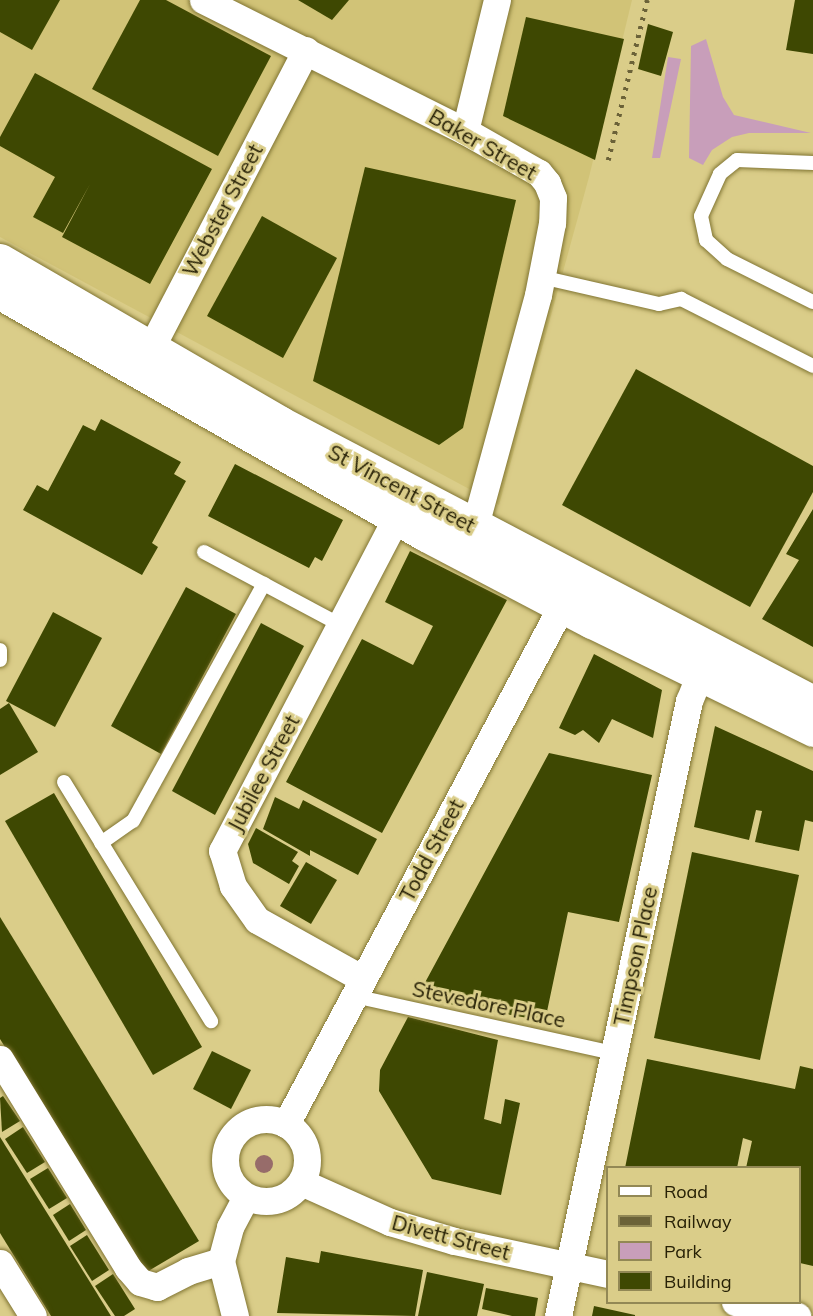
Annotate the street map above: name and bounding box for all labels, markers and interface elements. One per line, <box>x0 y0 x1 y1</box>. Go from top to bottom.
street label: Baker Street <box>425 103 541 185</box>
street label: Webster Street <box>177 139 267 281</box>
street label: St Vincent Street <box>324 439 480 537</box>
street label: Jubilee Street <box>222 711 304 835</box>
street label: Todd Street <box>394 795 468 905</box>
street label: Timpson Place <box>608 884 662 1028</box>
street label: Stevedore Place <box>410 975 568 1033</box>
legend <box>606 1166 801 1304</box>
text: Road <box>664 1180 708 1203</box>
street label: Divett Street <box>389 1209 513 1265</box>
text: Railway <box>664 1210 732 1233</box>
text: Park <box>664 1240 702 1263</box>
text: Building <box>664 1270 732 1293</box>

